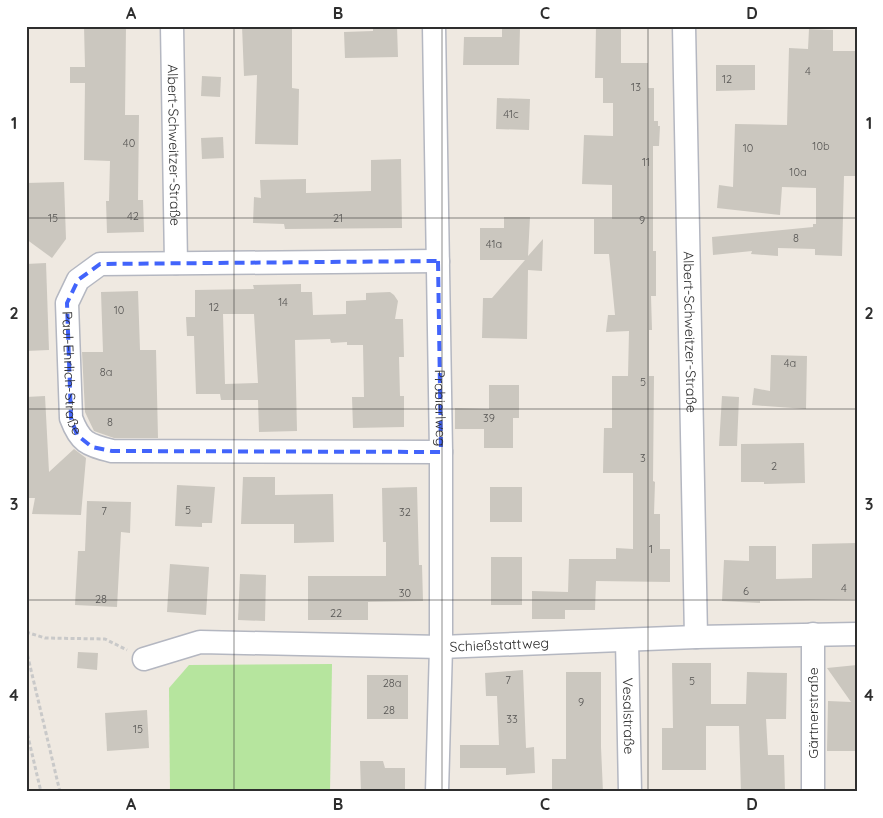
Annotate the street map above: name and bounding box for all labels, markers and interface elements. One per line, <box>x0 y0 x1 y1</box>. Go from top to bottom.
text: A <box>126 3 137 23</box>
text: B <box>333 3 343 23</box>
text: C <box>540 3 550 23</box>
text: D <box>746 3 758 23</box>
street label: Albert-Schweitzer-Straße <box>164 64 184 226</box>
house number: 4 <box>805 64 811 78</box>
house number: 12 <box>722 72 732 86</box>
house number: 13 <box>631 80 641 94</box>
house number: 41c <box>503 107 519 121</box>
text: 1 <box>11 113 17 133</box>
text: 1 <box>866 113 872 133</box>
house number: 40 <box>123 136 135 150</box>
house number: 10b <box>812 139 830 153</box>
house number: 10 <box>743 141 753 155</box>
house number: 11 <box>642 155 650 169</box>
house number: 10a <box>789 165 807 179</box>
house number: 42 <box>127 209 139 223</box>
house number: 15 <box>48 211 58 225</box>
house number: 21 <box>333 211 343 225</box>
house number: 9 <box>639 213 645 227</box>
house number: 8 <box>793 231 799 245</box>
house number: 41a <box>486 237 502 251</box>
street label: Albert-Schweitzer-Straße <box>679 251 701 413</box>
house number: 14 <box>278 295 288 309</box>
house number: 12 <box>209 300 219 314</box>
text: 2 <box>9 303 19 323</box>
house number: 10 <box>114 303 124 317</box>
text: 2 <box>864 303 874 323</box>
street label: Paul-Ehrlich-Straße <box>58 311 86 438</box>
house number: 4a <box>784 356 796 370</box>
house number: 8a <box>100 365 112 379</box>
street label: Probierlweg <box>431 369 450 447</box>
house number: 5 <box>640 375 646 389</box>
house number: 39 <box>483 411 495 425</box>
house number: 8 <box>107 415 113 429</box>
house number: 3 <box>640 451 646 465</box>
house number: 2 <box>771 459 777 473</box>
text: 3 <box>10 494 18 514</box>
text: 3 <box>865 494 873 514</box>
house number: 5 <box>185 503 191 517</box>
house number: 7 <box>101 504 107 518</box>
house number: 32 <box>399 505 411 519</box>
house number: 1 <box>649 542 653 556</box>
house number: 4 <box>841 581 847 595</box>
house number: 6 <box>743 584 749 598</box>
house number: 30 <box>399 586 411 600</box>
house number: 28 <box>95 592 107 606</box>
house number: 22 <box>330 606 342 620</box>
street label: Schießstattweg <box>449 634 549 656</box>
street label: Gärtnerstraße <box>804 667 822 759</box>
house number: 7 <box>505 673 511 687</box>
house number: 5 <box>689 674 695 688</box>
house number: 28a <box>383 676 401 690</box>
street label: Vesalstraße <box>619 677 638 755</box>
text: 4 <box>9 685 19 705</box>
text: 4 <box>864 685 874 705</box>
house number: 9 <box>578 695 584 709</box>
house number: 28 <box>383 703 395 717</box>
house number: 33 <box>506 712 518 726</box>
house number: 15 <box>133 722 143 736</box>
text: A <box>126 794 137 814</box>
text: B <box>333 794 343 814</box>
text: C <box>540 794 550 814</box>
text: D <box>746 794 758 814</box>

